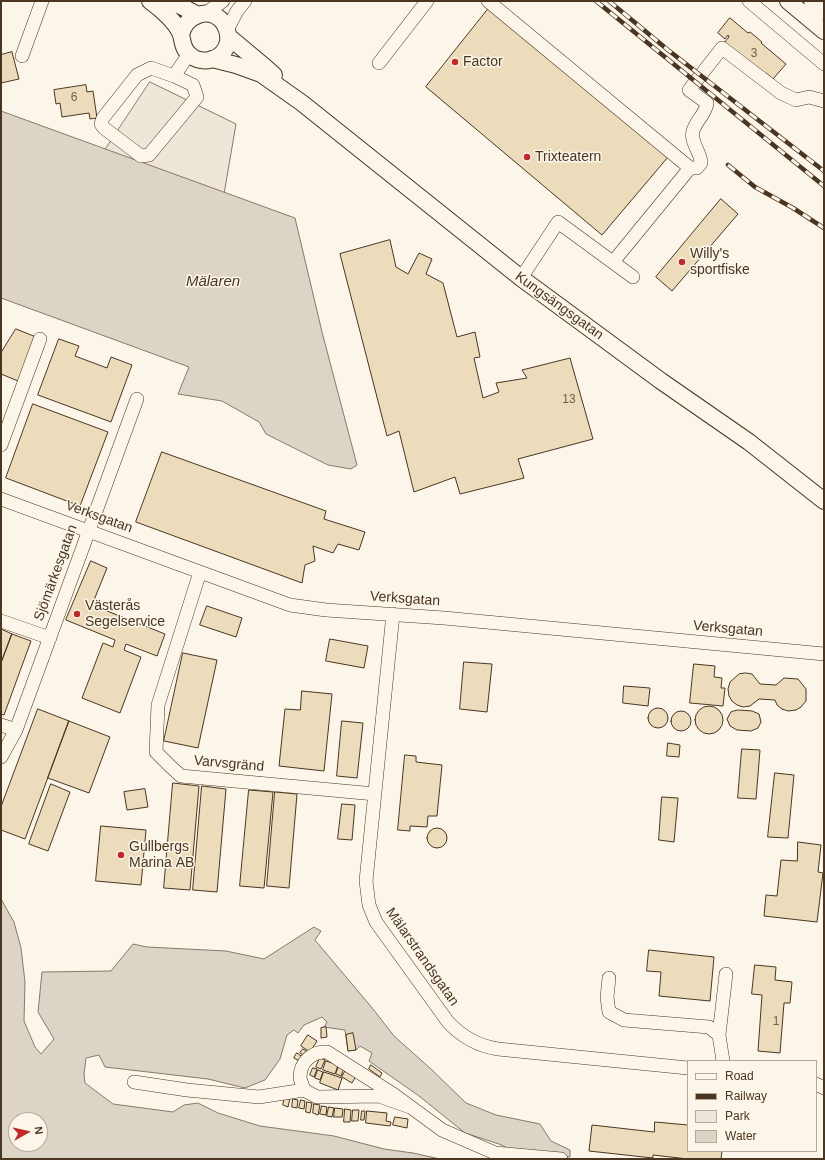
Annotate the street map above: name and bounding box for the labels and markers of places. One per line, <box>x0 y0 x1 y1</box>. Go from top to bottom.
place label: Factor <box>463 54 503 70</box>
marker: Factor <box>450 57 460 67</box>
place label: Trixteatern <box>535 149 601 165</box>
marker: Trixteatern <box>522 152 532 162</box>
place label: Willy's sportfiske <box>690 246 750 278</box>
marker: Willy's sportfiske <box>677 257 687 267</box>
place label: Västerås Segelservice <box>85 598 165 630</box>
marker: Västerås Segelservice <box>72 609 82 619</box>
place label: Gullbergs Marina AB <box>129 839 194 872</box>
marker: Gullbergs Marina AB <box>116 850 126 860</box>

